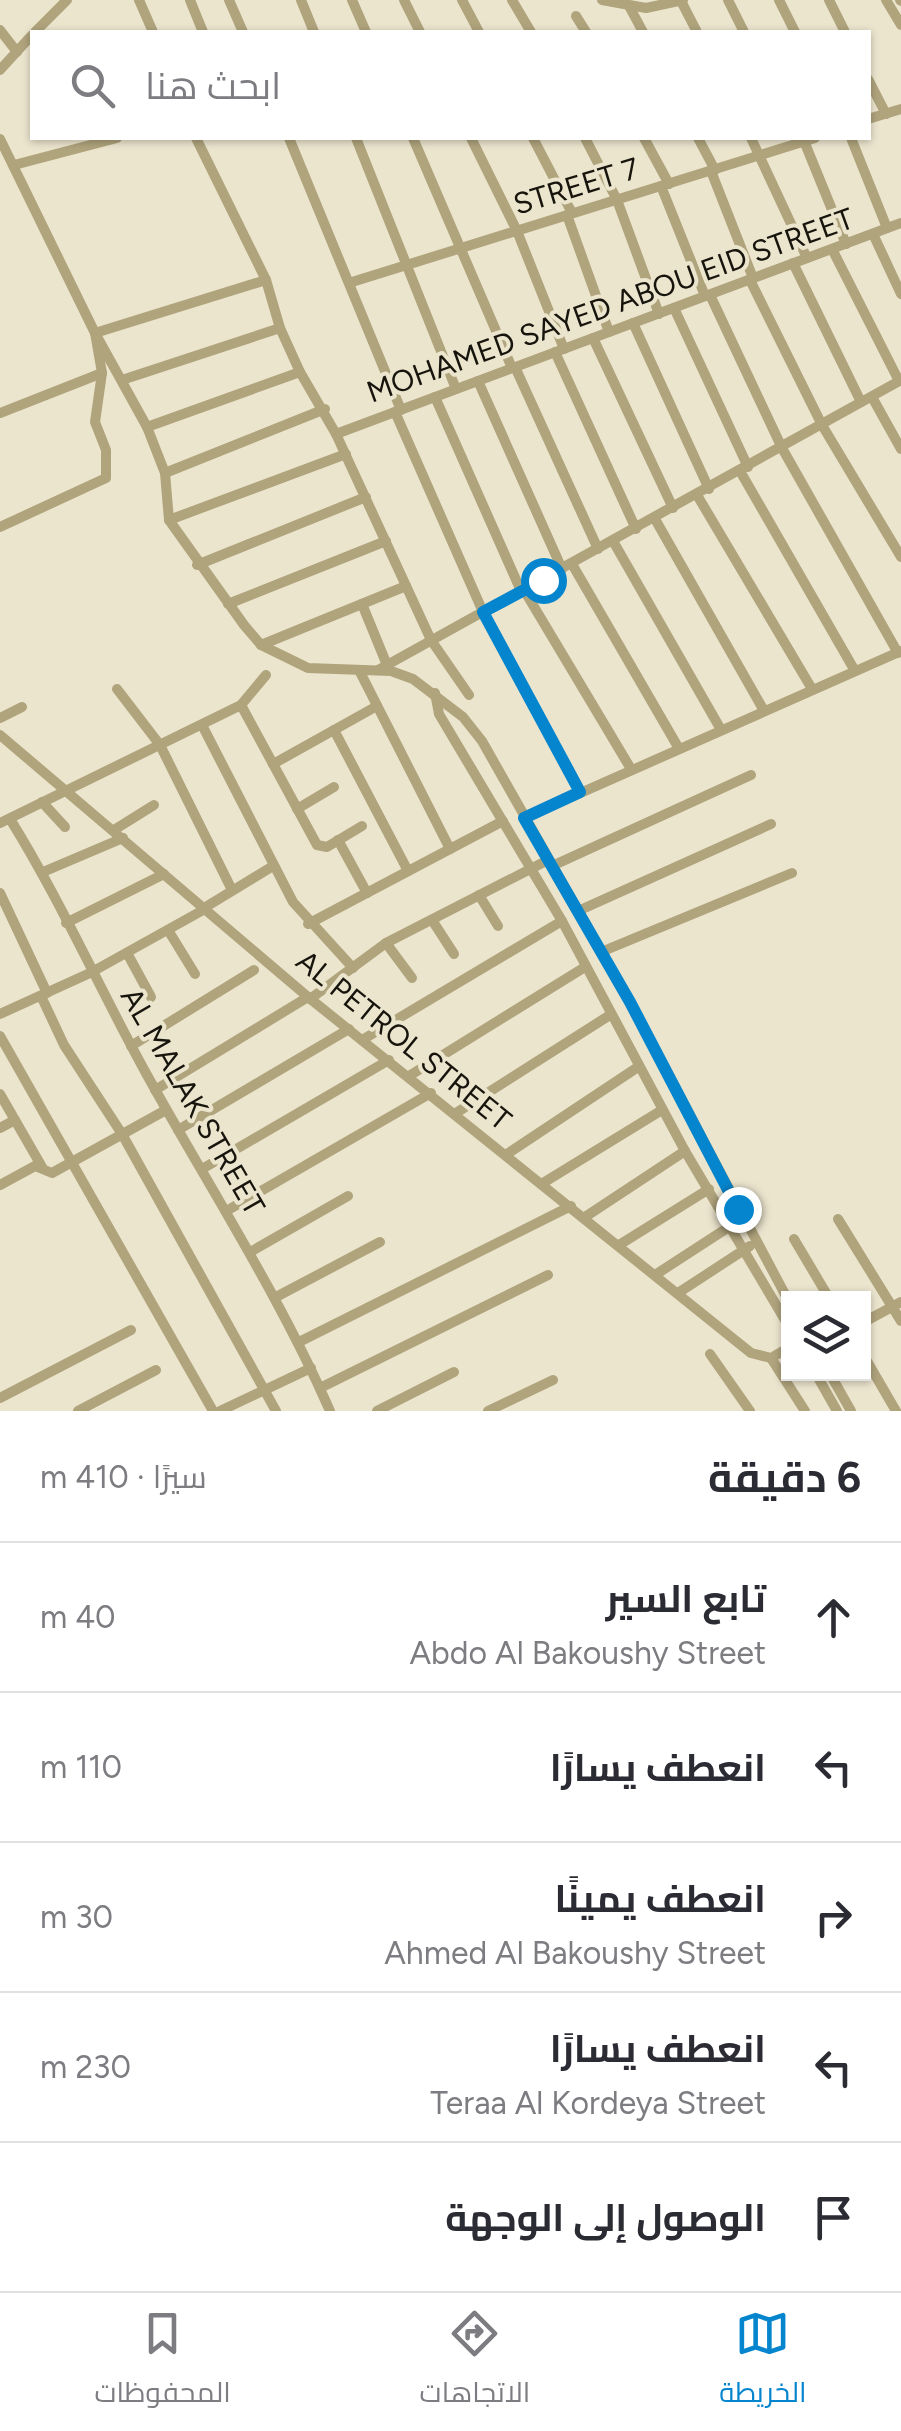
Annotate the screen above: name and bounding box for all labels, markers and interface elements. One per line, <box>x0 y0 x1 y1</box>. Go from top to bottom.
search box <box>30 30 871 140</box>
icon: search <box>65 58 120 113</box>
text: ابحث هنا <box>145 63 281 109</box>
street label: STREET 7 <box>509 149 643 223</box>
street label: MOHAMED SAYED ABOU EID STREET <box>362 199 859 411</box>
route start <box>521 558 567 604</box>
street label: AL PETROL STREET <box>289 942 519 1138</box>
street label: AL MALAK STREET <box>113 981 273 1222</box>
route end <box>716 1187 762 1233</box>
map controls <box>781 1291 871 1381</box>
button: layers <box>781 1291 871 1381</box>
text: 6 دقيقة <box>708 1452 861 1503</box>
text: سيرًا · 410 m <box>40 1458 207 1496</box>
text: تابع السير <box>606 1576 766 1622</box>
icon: ahead <box>806 1590 861 1645</box>
text: 40 m <box>40 1598 116 1636</box>
text: Abdo Al Bakoushy Street <box>409 1634 766 1672</box>
icon: left <box>806 1740 861 1795</box>
text: انعطف يسارًا <box>550 1745 766 1791</box>
text: 110 m <box>40 1748 122 1786</box>
text: انعطف يمينًا <box>554 1876 766 1922</box>
icon: right <box>806 1890 861 1945</box>
text: 30 m <box>40 1898 113 1936</box>
text: Ahmed Al Bakoushy Street <box>384 1934 766 1972</box>
text: انعطف يسارًا <box>550 2026 766 2072</box>
icon: left <box>806 2040 861 2095</box>
text: 230 m <box>40 2048 131 2086</box>
text: Teraa Al Kordeya Street <box>430 2084 766 2122</box>
icon: arrive <box>806 2190 861 2245</box>
text: الوصول إلى الوجهة <box>445 2195 766 2241</box>
tab: المحفوظات <box>94 2306 231 2418</box>
tab: الاتجاهات <box>420 2306 530 2418</box>
tab: الخريطة <box>719 2306 807 2418</box>

